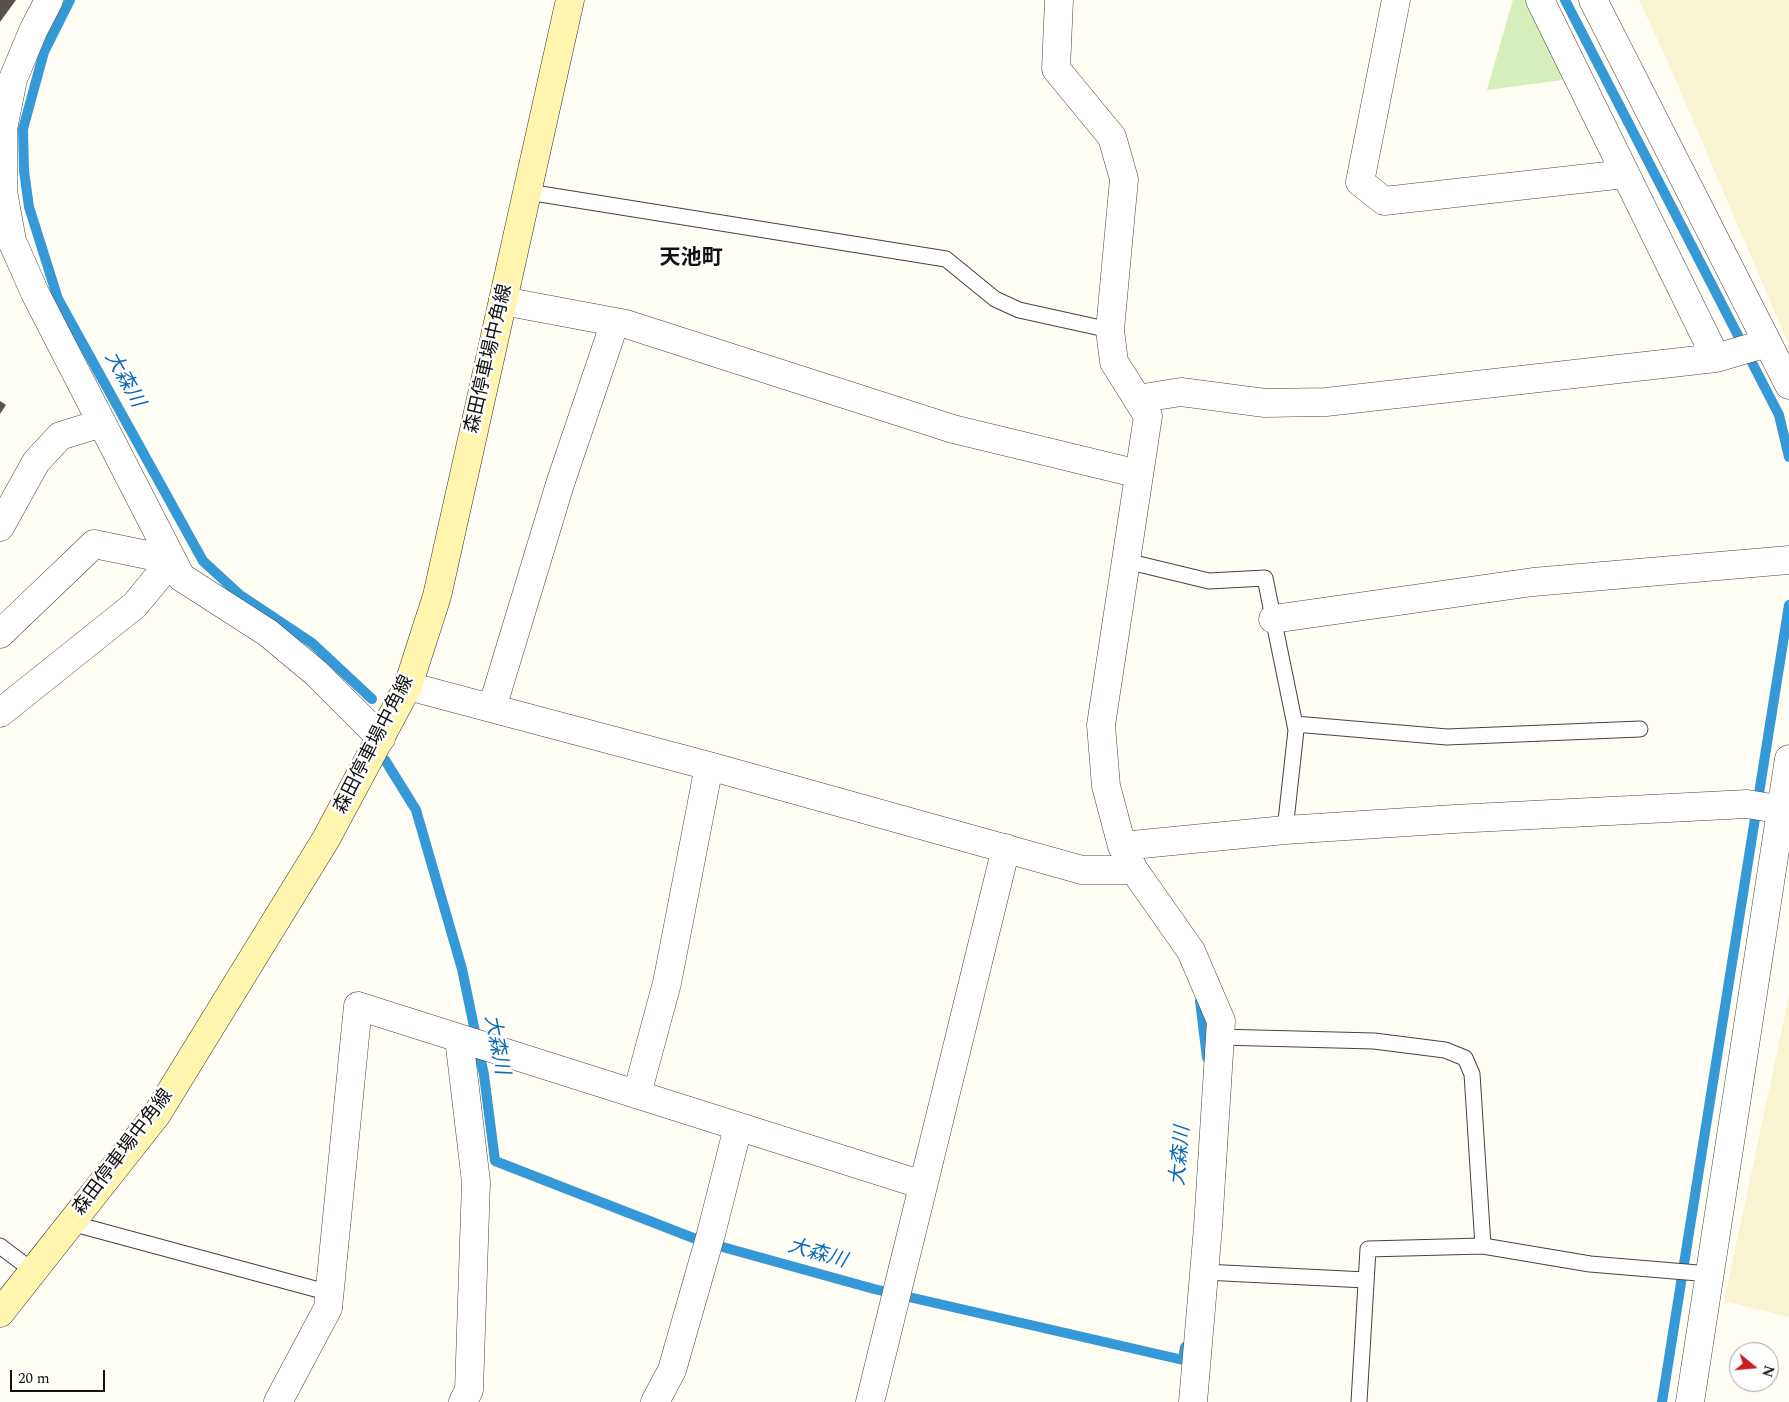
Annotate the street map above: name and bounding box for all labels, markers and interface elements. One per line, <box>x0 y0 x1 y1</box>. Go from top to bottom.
district label: 天池町 <box>660 247 722 273</box>
street label: 森田停車場中角線 <box>462 282 518 436</box>
water label: 大森川 <box>98 348 148 412</box>
street label: 森田停車場中角線 <box>330 672 420 818</box>
water label: 大森川 <box>477 1013 513 1077</box>
street label: 森田停車場中角線 <box>69 1085 179 1221</box>
water label: 大森川 <box>1167 1125 1197 1187</box>
water label: 大森川 <box>785 1235 849 1275</box>
north arrow <box>1729 1342 1779 1392</box>
scale bar <box>12 1360 108 1392</box>
text: N <box>1756 1363 1780 1380</box>
text: 20 m <box>18 1367 50 1390</box>

